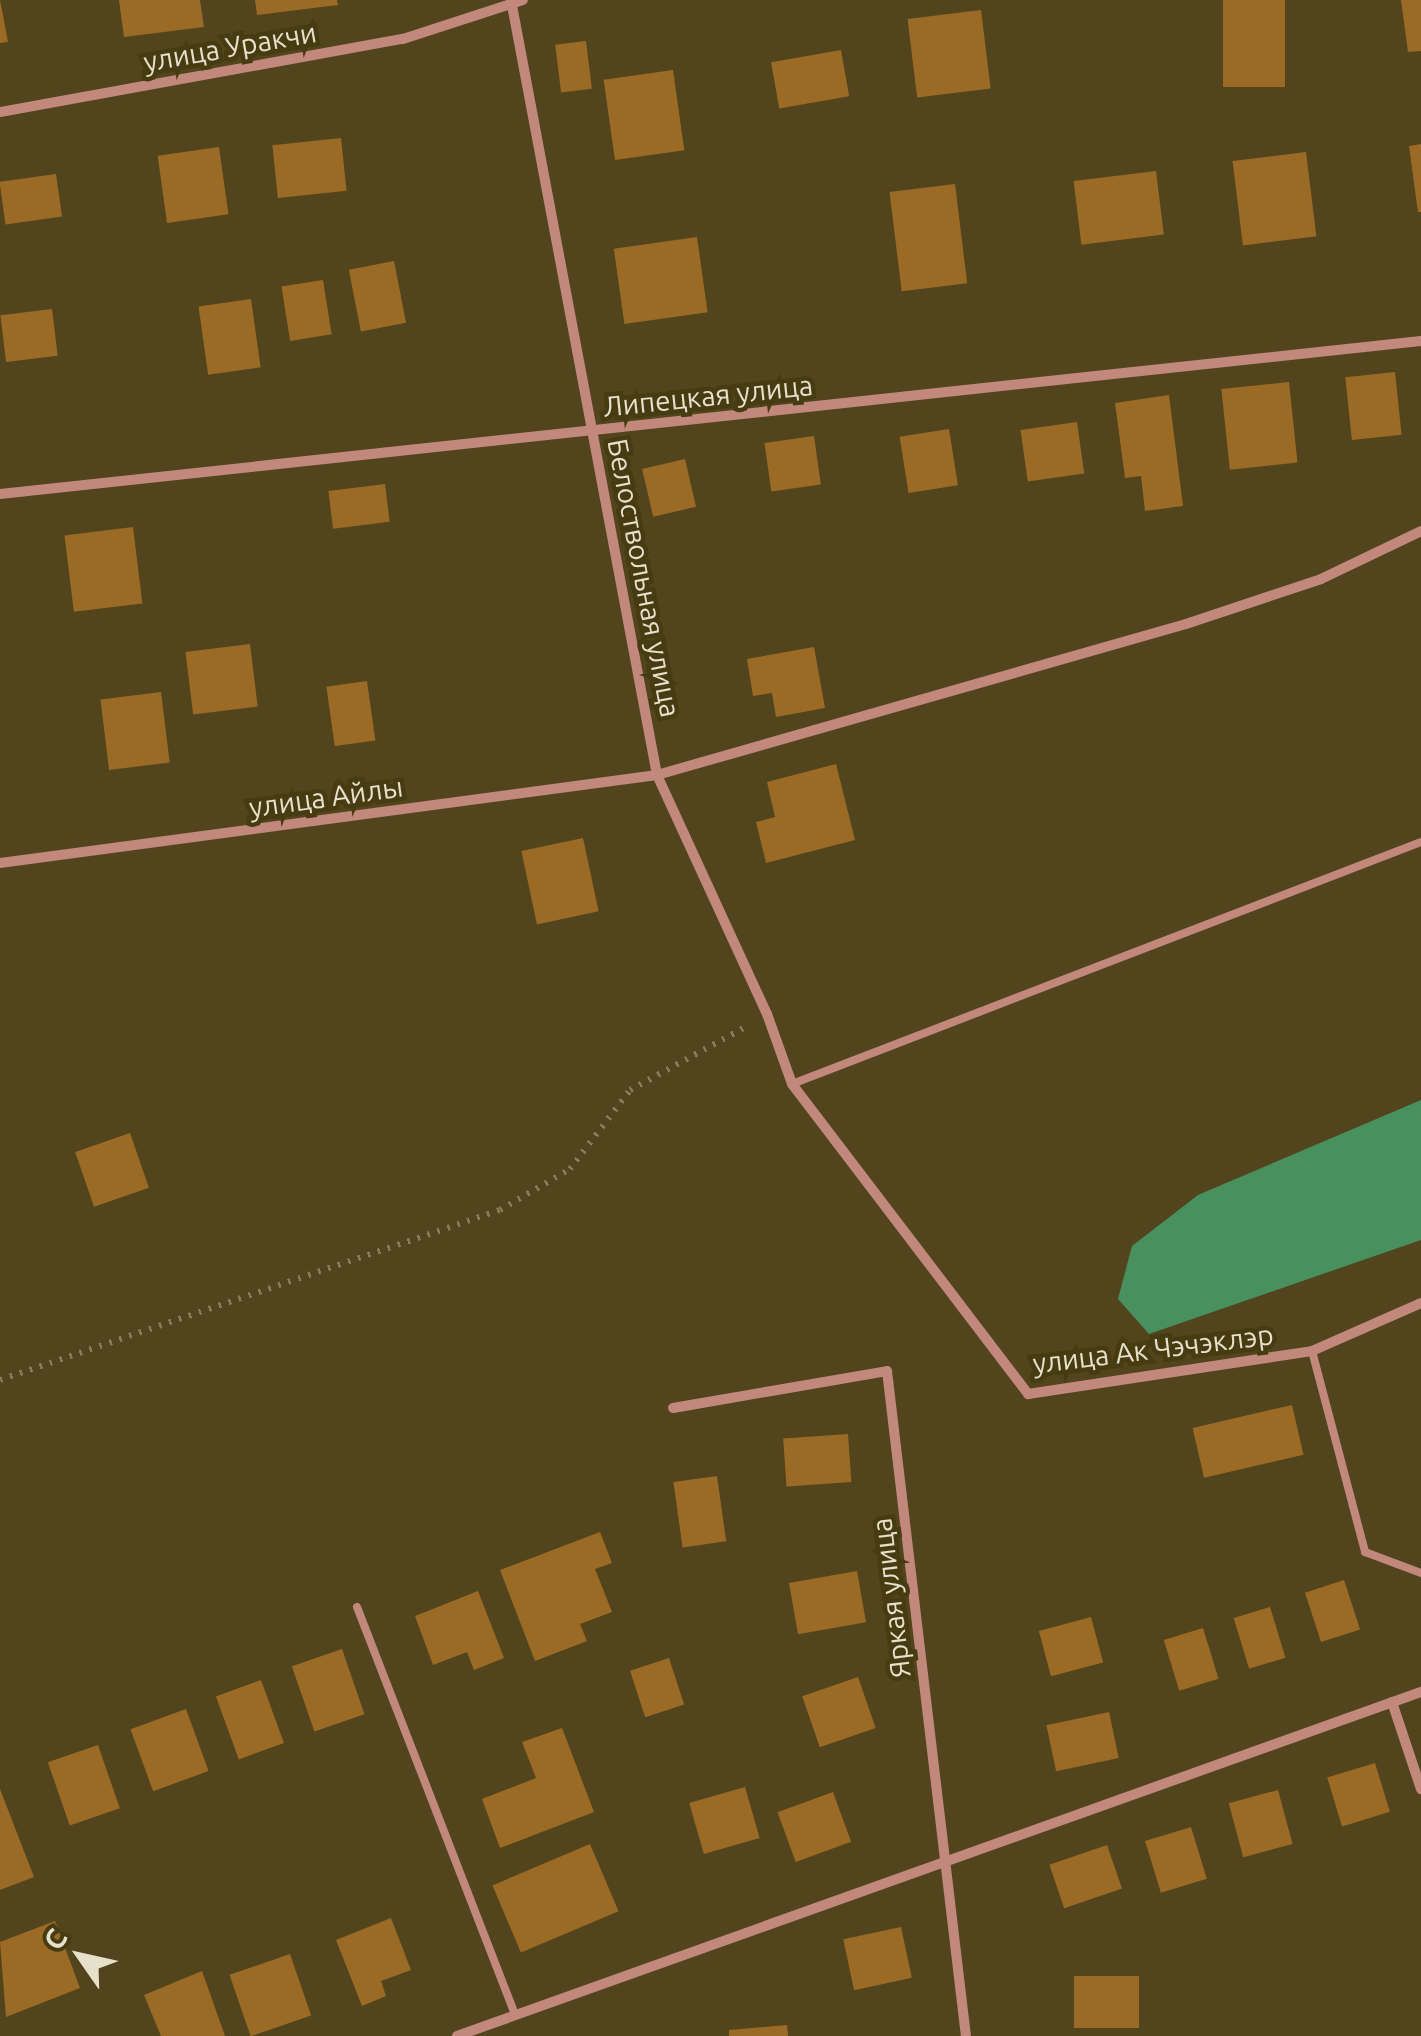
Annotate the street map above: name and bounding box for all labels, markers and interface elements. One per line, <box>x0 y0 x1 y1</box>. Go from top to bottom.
street label: улица Уракчи <box>141 15 319 79</box>
street label: Липецкая улица <box>601 368 815 424</box>
street label: Белоствольная улица <box>601 436 687 720</box>
street label: улица Айлы <box>247 770 405 824</box>
street label: улица Ак Чэчэклэр <box>1031 1318 1275 1380</box>
street label: Яркая улица <box>865 1516 917 1680</box>
north arrow <box>30 1906 130 2006</box>
text: С <box>37 1923 73 1955</box>

